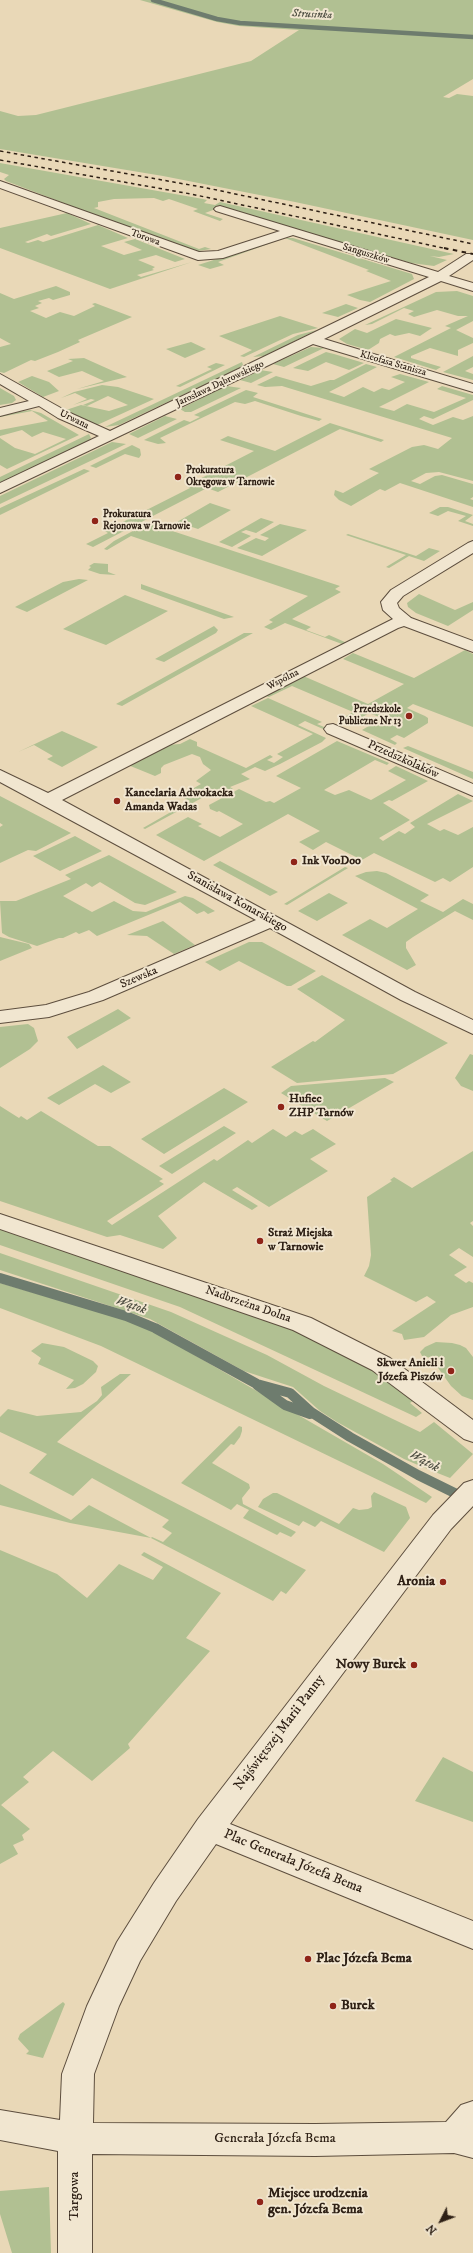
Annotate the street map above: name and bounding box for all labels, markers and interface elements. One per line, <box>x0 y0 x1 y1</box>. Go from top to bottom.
water label: Strusinka <box>292 7 332 23</box>
street label: Torowa <box>129 227 161 249</box>
street label: Sanguszków <box>341 241 391 267</box>
street label: Kleofasa Stanisza <box>358 349 428 379</box>
street label: Jarosława Dąbrowskiego <box>174 358 266 410</box>
street label: Urwana <box>57 408 91 432</box>
place label: Prokuratura Okręgowa w Tarnowie <box>186 465 275 488</box>
marker: Prokuratura Okręgowa w Tarnowie <box>173 472 183 482</box>
place label: Prokuratura Rejonowa w Tarnowie <box>103 509 190 532</box>
marker: Prokuratura Rejonowa w Tarnowie <box>90 516 100 526</box>
street label: Wspólna <box>265 667 301 693</box>
place label: Przedszkole Publiczne Nr 13 <box>339 704 401 728</box>
marker: Przedszkole Publiczne Nr 13 <box>404 711 414 721</box>
street label: Przedszkolaków <box>365 738 441 782</box>
place label: Kancelaria Adwokacka Amanda Wadas <box>125 787 233 815</box>
marker: Kancelaria Adwokacka Amanda Wadas <box>112 796 122 806</box>
place label: Ink VooDoo <box>302 855 361 869</box>
marker: Ink VooDoo <box>289 857 299 867</box>
street label: Stanisława Konarskiego <box>184 868 290 936</box>
street label: Szewska <box>118 964 160 992</box>
place label: Hufiec ZHP Tarnów <box>289 1093 354 1121</box>
marker: Hufiec ZHP Tarnów <box>276 1102 286 1112</box>
place label: Straż Miejska w Tarnowie <box>268 1227 332 1255</box>
marker: Straż Miejska w Tarnowie <box>255 1236 265 1246</box>
street label: Nadbrzeżna Dolna <box>203 1284 293 1326</box>
water label: Wątok <box>114 1294 148 1318</box>
place label: Skwer Anieli i Józefa Piszów <box>377 1357 443 1385</box>
marker: Skwer Anieli i Józefa Piszów <box>446 1366 456 1376</box>
water label: Wątok <box>406 1448 442 1476</box>
place label: Aronia <box>397 1574 435 1590</box>
marker: Aronia <box>438 1577 448 1587</box>
place label: Nowy Burek <box>336 1657 406 1673</box>
marker: Nowy Burek <box>409 1660 419 1670</box>
street label: Najświętszej Marii Panny <box>231 1672 329 1794</box>
street label: Plac Generała Józefa Bema <box>221 1826 365 1898</box>
place label: Plac Józefa Bema <box>316 1951 412 1967</box>
marker: Plac Józefa Bema <box>303 1954 313 1964</box>
place label: Burek <box>341 1998 375 2014</box>
marker: Burek <box>328 2001 338 2011</box>
street label: Generała Józefa Bema <box>214 2131 336 2147</box>
street label: Targowa <box>67 2171 83 2221</box>
place label: Miejsce urodzenia gen. Józefa Bema <box>268 2186 368 2218</box>
marker: Miejsce urodzenia gen. Józefa Bema <box>255 2197 265 2207</box>
north arrow <box>421 2201 461 2241</box>
text: N <box>424 2221 440 2237</box>

